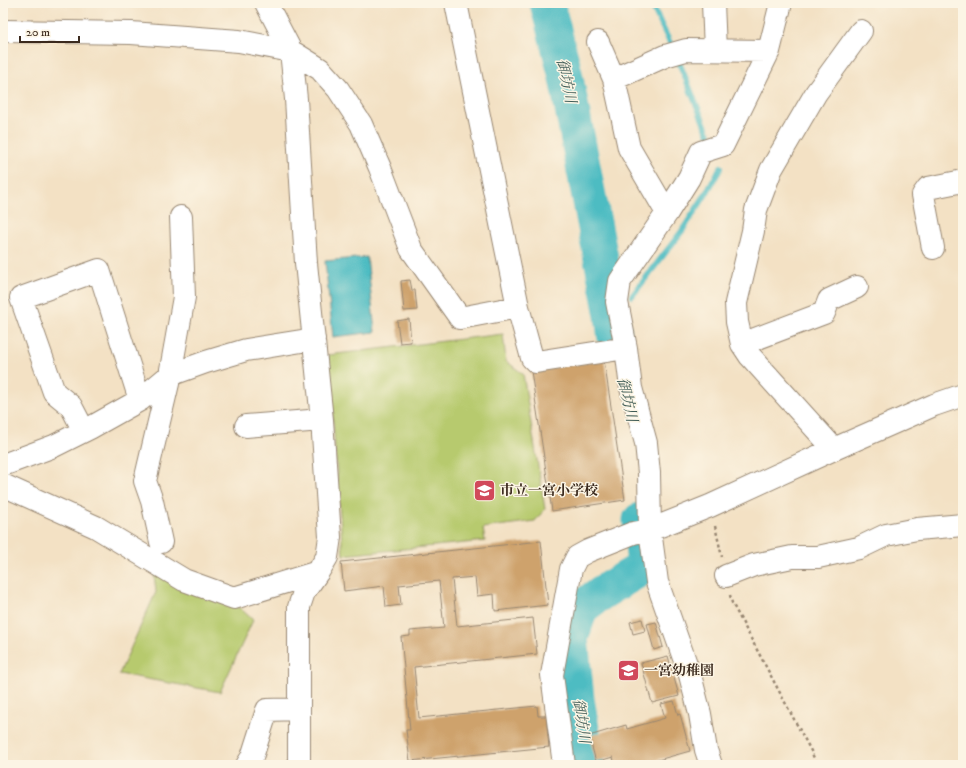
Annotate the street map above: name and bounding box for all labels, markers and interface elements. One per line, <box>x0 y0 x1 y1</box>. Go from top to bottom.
scale bar <box>20 18 79 44</box>
text: 20 m <box>26 25 50 40</box>
water label: 御坊川 <box>552 57 580 107</box>
water label: 御坊川 <box>613 376 642 426</box>
school or university icon: 市立一宮小学校 <box>471 478 497 504</box>
place label: 市立一宮小学校 <box>500 482 598 500</box>
school or university icon: 一宮幼稚園 <box>615 658 641 684</box>
place label: 一宮幼稚園 <box>644 662 714 680</box>
water label: 御坊川 <box>568 697 594 747</box>

